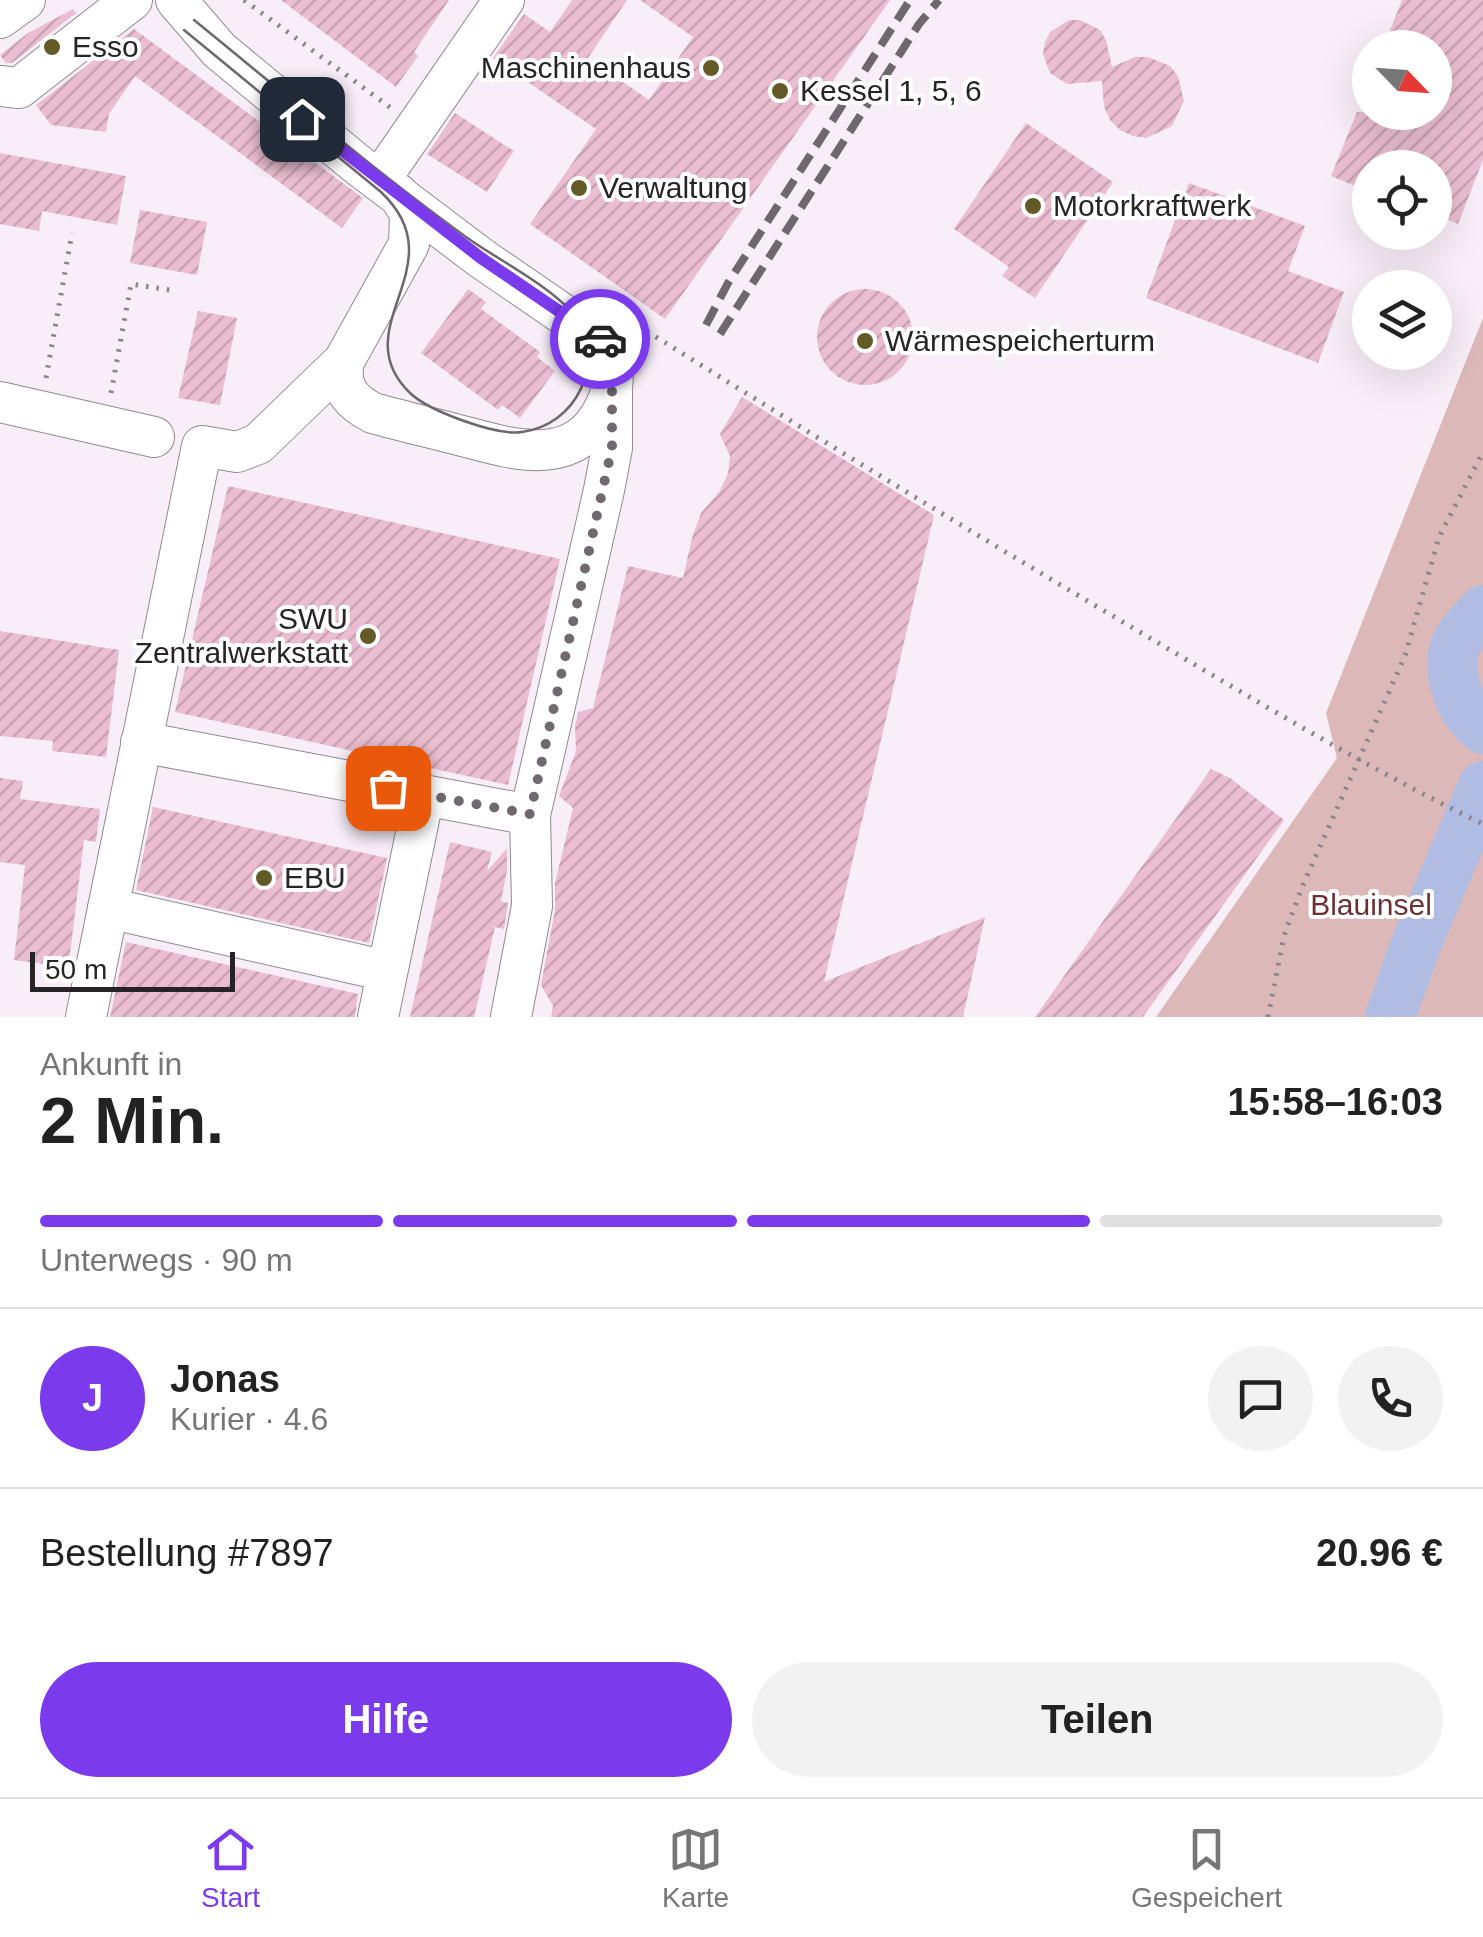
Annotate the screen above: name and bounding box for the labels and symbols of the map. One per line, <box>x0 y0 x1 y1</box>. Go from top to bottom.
place label: Esso <box>72 30 139 63</box>
north arrow <box>1352 30 1452 130</box>
marker: Esso <box>41 36 63 58</box>
place label: Maschinenhaus <box>481 51 691 84</box>
marker: Maschinenhaus <box>700 57 722 79</box>
place label: Kessel 1, 5, 6 <box>800 74 982 107</box>
pin <box>260 77 345 162</box>
marker: Kessel 1, 5, 6 <box>769 80 791 102</box>
place label: Verwaltung <box>599 171 747 204</box>
marker: Verwaltung <box>568 177 590 199</box>
place label: Motorkraftwerk <box>1053 189 1252 222</box>
marker: Motorkraftwerk <box>1022 195 1044 217</box>
courier <box>550 289 650 389</box>
place label: Wärmespeicherturm <box>885 324 1155 357</box>
marker: Wärmespeicherturm <box>854 330 876 352</box>
place label: SWU Zentralwerkstatt <box>135 602 349 669</box>
marker: SWU Zentralwerkstatt <box>357 625 379 647</box>
pin <box>346 746 431 831</box>
place label: EBU <box>284 861 346 894</box>
marker: EBU <box>253 867 275 889</box>
park label: Blauinsel <box>1310 888 1432 921</box>
scale bar <box>30 947 235 991</box>

